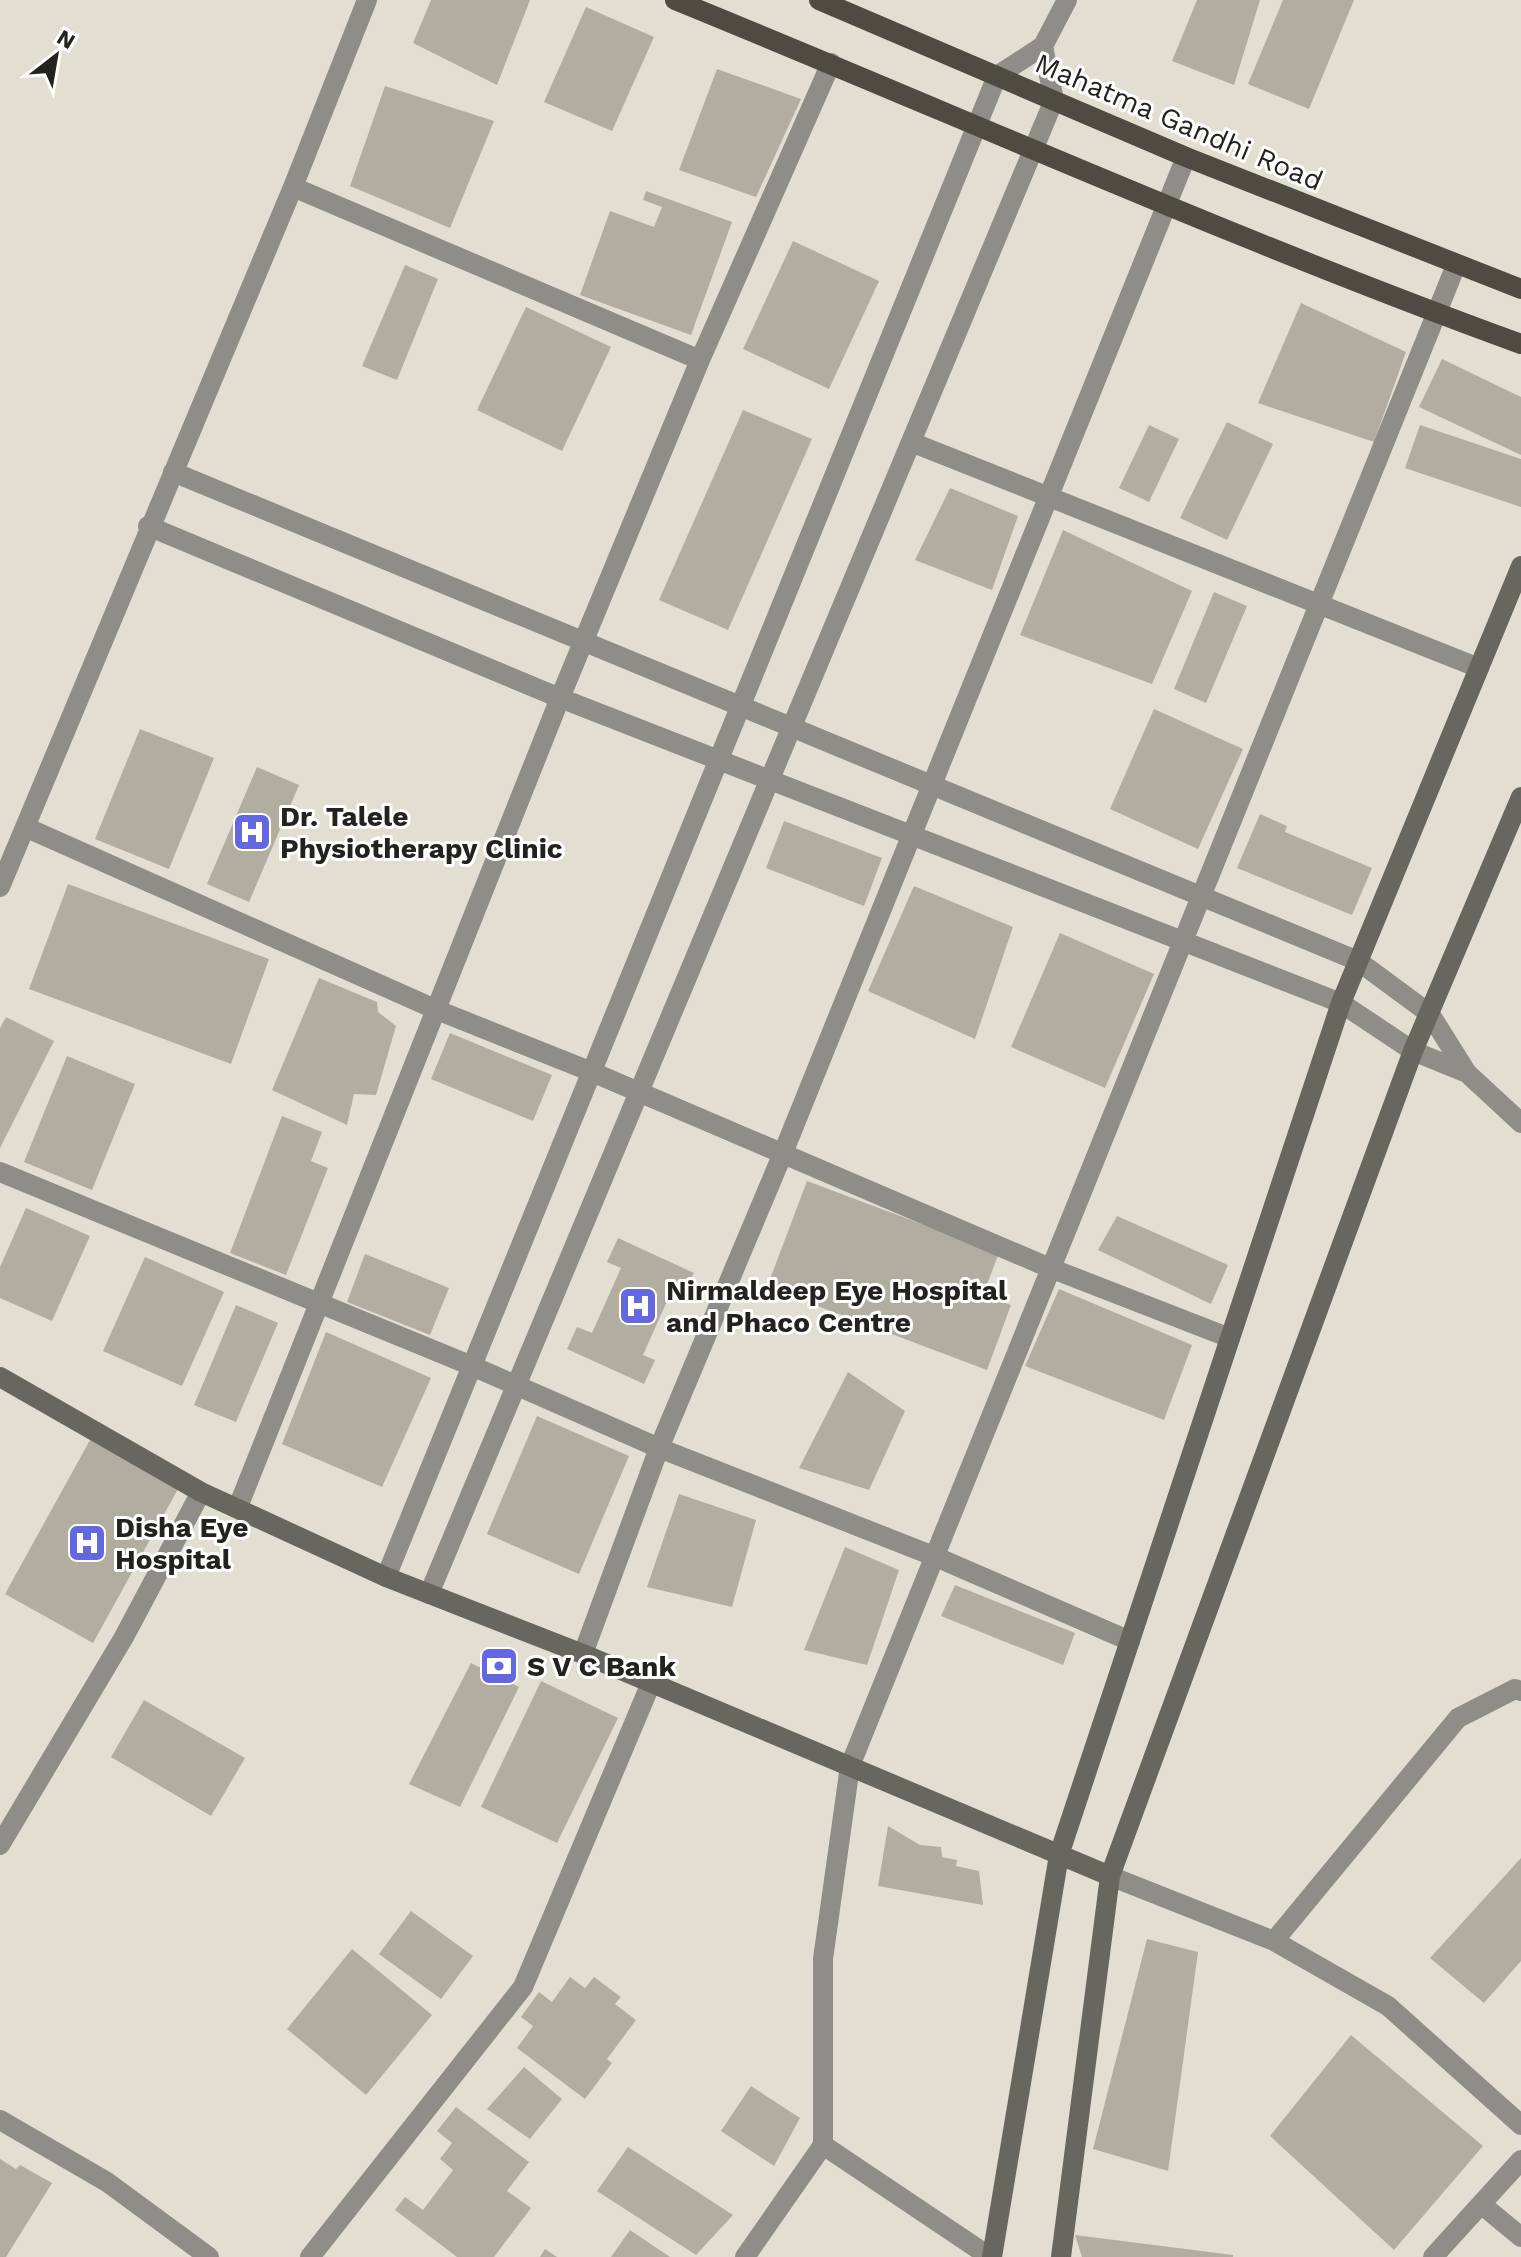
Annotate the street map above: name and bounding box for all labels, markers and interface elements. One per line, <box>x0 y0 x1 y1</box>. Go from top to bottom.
north arrow <box>16 16 96 96</box>
text: N <box>53 24 79 54</box>
street label: Mahatma Gandhi Road <box>1030 46 1328 198</box>
place label: Dr. Talele Physiotherapy Clinic <box>280 800 563 865</box>
hospital icon: Dr. Talele Physiotherapy Clinic <box>231 811 273 853</box>
place label: Nirmaldeep Eye Hospital and Phaco Centre <box>666 1274 1008 1339</box>
hospital icon: Nirmaldeep Eye Hospital and Phaco Centre <box>617 1285 659 1327</box>
place label: Disha Eye Hospital <box>115 1511 248 1576</box>
hospital icon: Disha Eye Hospital <box>66 1522 108 1564</box>
bank icon: S V C Bank <box>478 1645 520 1687</box>
place label: S V C Bank <box>527 1650 676 1683</box>

